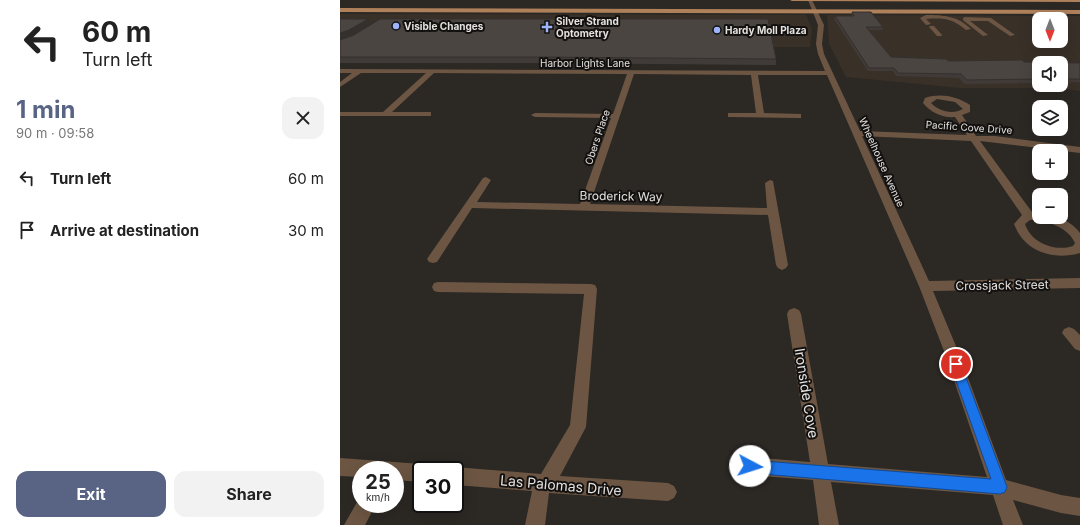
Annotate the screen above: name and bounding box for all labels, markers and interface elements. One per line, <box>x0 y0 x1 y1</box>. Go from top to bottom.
north arrow <box>1032 12 1068 48</box>
map controls <box>1032 12 1068 224</box>
text: 60 m <box>82 15 151 49</box>
place label: Silver Strand Optometry <box>556 15 619 40</box>
icon: left <box>16 16 68 68</box>
place label: Visible Changes <box>404 20 484 33</box>
marker: Visible Changes <box>391 21 401 31</box>
marker: Silver Strand Optometry <box>541 21 553 33</box>
place label: Hardy Moll Plaza <box>725 24 807 37</box>
marker: Hardy Moll Plaza <box>712 25 722 35</box>
text: Turn left <box>82 49 152 70</box>
button: sound <box>1032 56 1068 92</box>
street label: Harbor Lights Lane <box>540 57 630 69</box>
text: 1 min <box>16 95 75 124</box>
button: close <box>282 97 324 139</box>
button: layers <box>1032 100 1068 136</box>
street label: Obers Place <box>582 108 612 166</box>
street label: Wheelhouse Avenue <box>857 115 907 209</box>
street label: Pacific Cove Drive <box>925 118 1013 136</box>
text: 90 m · 09:58 <box>16 125 94 141</box>
button: + <box>1032 144 1068 180</box>
icon: left <box>16 167 38 189</box>
text: Turn left <box>50 169 111 188</box>
text: 60 m <box>288 169 324 188</box>
street label: Broderick Way <box>580 188 663 204</box>
button: − <box>1032 188 1068 224</box>
icon: arrive <box>16 219 38 241</box>
text: Arrive at destination <box>50 221 199 240</box>
text: 30 m <box>288 221 324 240</box>
street label: Crossjack Street <box>955 277 1049 293</box>
street label: Ironside Cove <box>791 347 823 439</box>
pin <box>939 347 973 381</box>
icon: arrive <box>945 353 967 375</box>
position arrow <box>729 445 771 487</box>
speed limit sign: 30 <box>412 461 464 513</box>
text: 25 <box>365 470 391 494</box>
button: Exit <box>16 471 166 517</box>
button: Share <box>174 471 324 517</box>
street label: Las Palomas Drive <box>500 471 622 499</box>
text: km/h <box>366 491 390 503</box>

